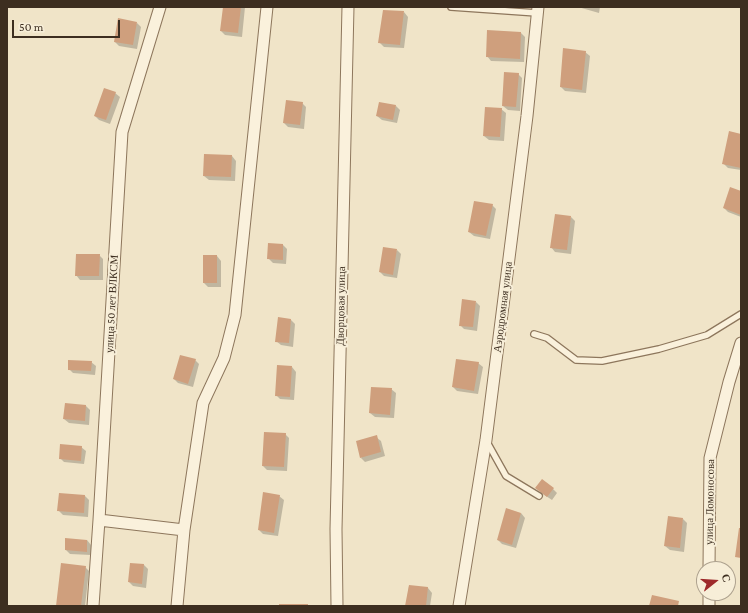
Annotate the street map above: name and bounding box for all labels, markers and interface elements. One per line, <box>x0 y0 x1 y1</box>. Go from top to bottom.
scale bar <box>14 12 122 38</box>
text: 50 m <box>19 20 43 34</box>
street label: улица 50 лет ВЛКСМ <box>103 254 121 354</box>
street label: Аэродромная улица <box>491 261 515 353</box>
street label: Дворцовая улица <box>334 266 348 346</box>
street label: улица Ломоносова <box>703 459 717 545</box>
north arrow <box>696 561 736 601</box>
text: С <box>720 572 733 583</box>

